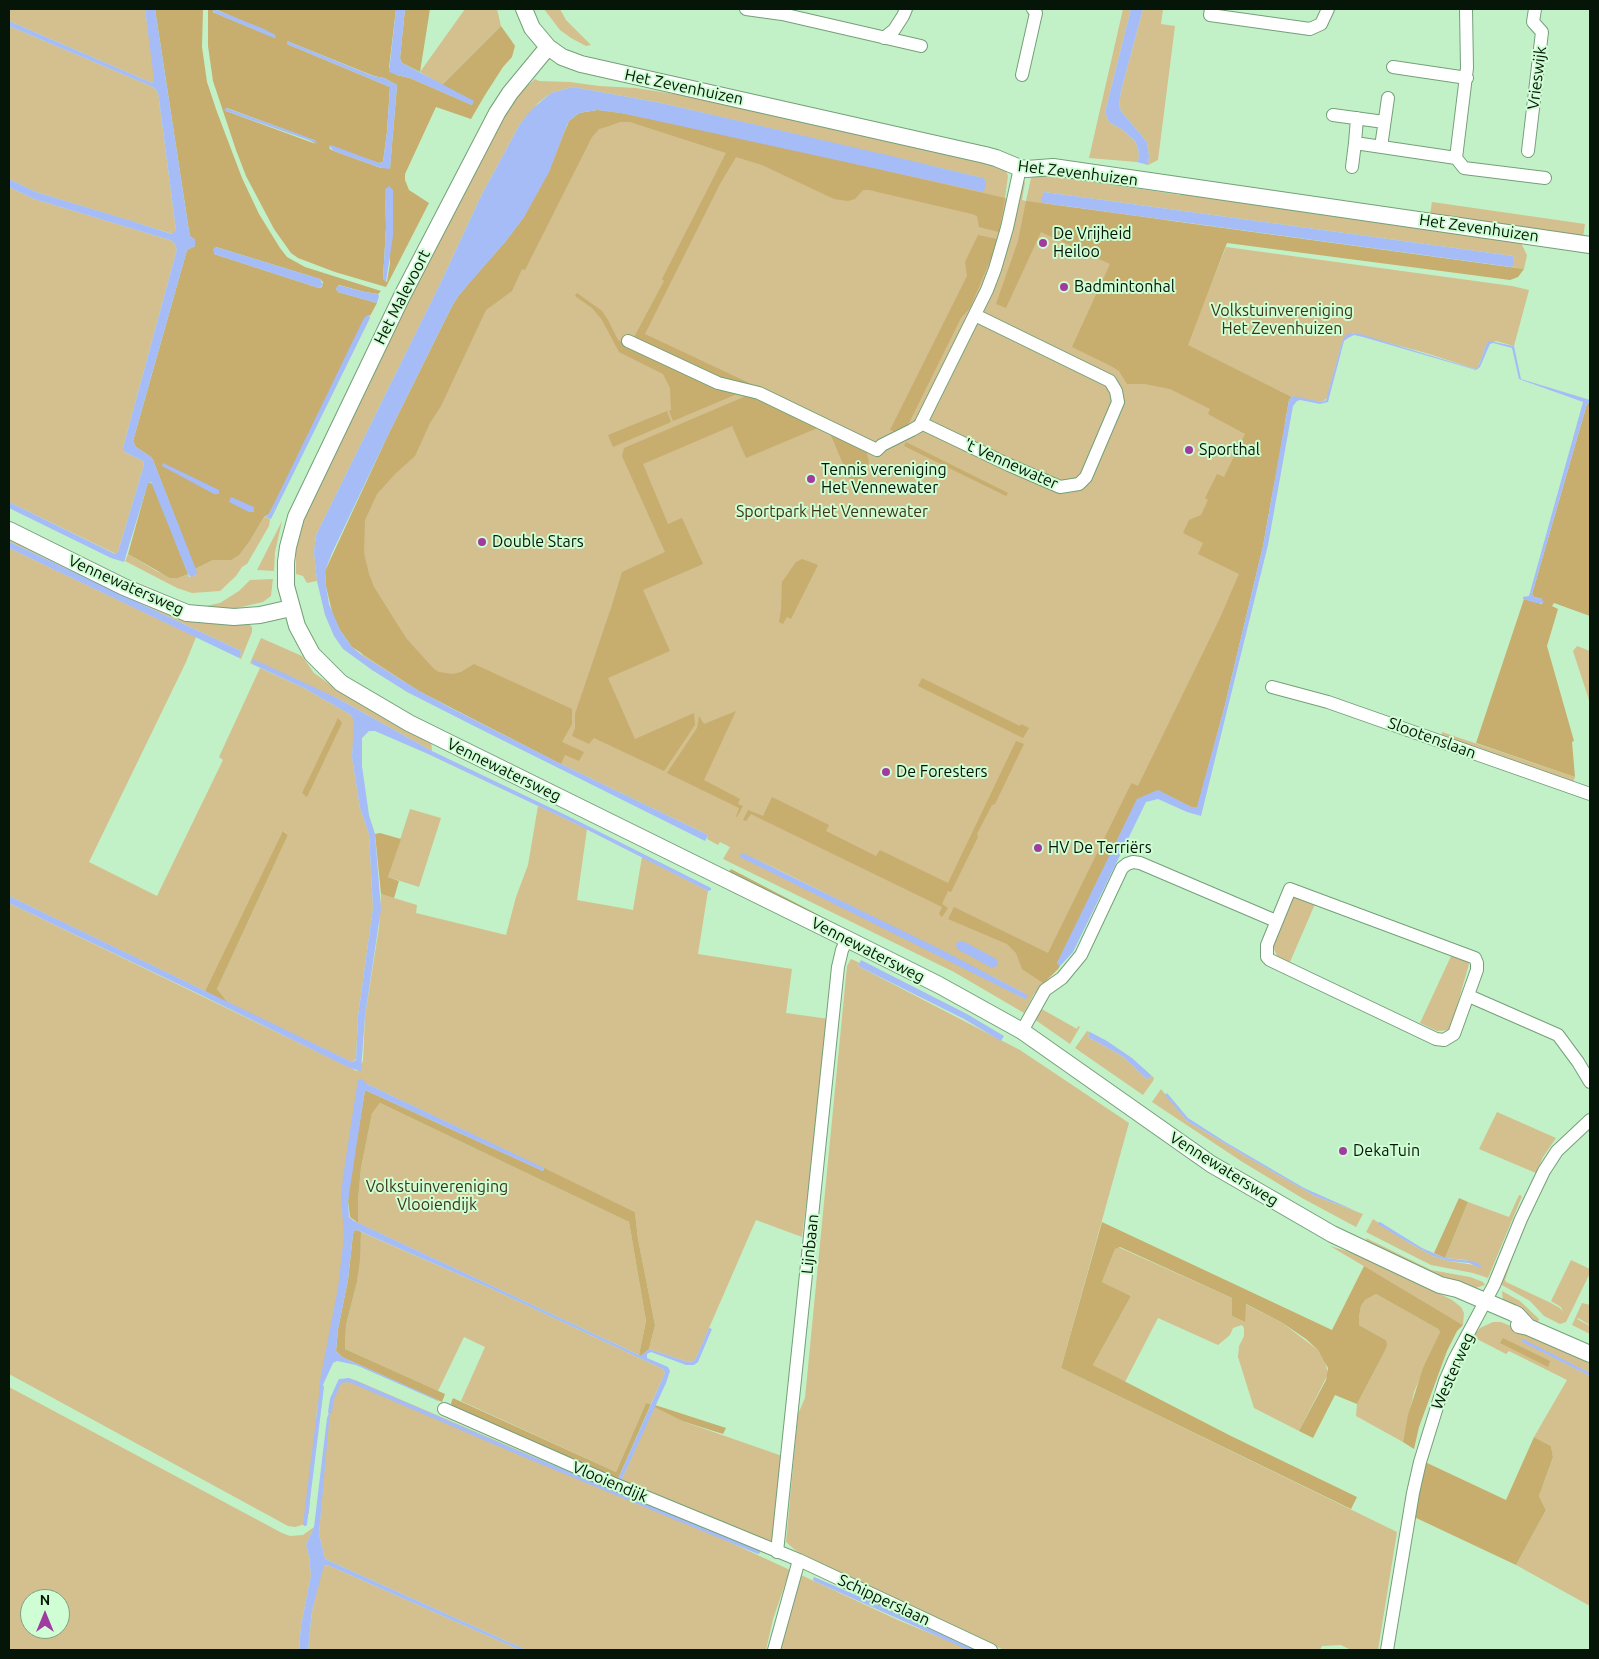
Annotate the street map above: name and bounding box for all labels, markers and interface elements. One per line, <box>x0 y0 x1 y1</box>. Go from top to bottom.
street label: Vrieswijk <box>1524 45 1550 111</box>
street label: Het Zevenhuizen <box>623 65 745 109</box>
street label: Het Zevenhuizen <box>1017 156 1139 190</box>
street label: Het Zevenhuizen <box>1418 210 1540 246</box>
place label: De Vrijheid Heiloo <box>1053 224 1132 262</box>
marker: De Vrijheid Heiloo <box>1037 237 1049 249</box>
street label: Het Malevoort <box>370 246 434 348</box>
place label: Badmintonhal <box>1074 277 1175 297</box>
marker: Badmintonhal <box>1058 281 1070 293</box>
park label: Volkstuinvereniging Het Zevenhuizen <box>1211 301 1353 339</box>
street label: 't Vennewater <box>961 435 1061 493</box>
place label: Sporthal <box>1199 440 1260 460</box>
marker: Sporthal <box>1183 444 1195 456</box>
place label: Tennis vereniging Het Vennewater <box>821 460 947 498</box>
marker: Tennis vereniging Het Vennewater <box>805 473 817 485</box>
park label: Sportpark Het Vennewater <box>736 502 928 522</box>
place label: Double Stars <box>492 532 584 552</box>
marker: Double Stars <box>476 536 488 548</box>
street label: Vennewatersweg <box>65 551 187 619</box>
street label: Slootenslaan <box>1385 713 1479 763</box>
street label: Vennewatersweg <box>444 734 564 806</box>
place label: De Foresters <box>896 762 987 782</box>
marker: De Foresters <box>880 766 892 778</box>
place label: HV De Terriërs <box>1048 838 1152 858</box>
marker: HV De Terriërs <box>1032 842 1044 854</box>
street label: Vennewatersweg <box>808 913 928 987</box>
street label: Vennewatersweg <box>1166 1128 1282 1210</box>
place label: DekaTuin <box>1353 1141 1420 1161</box>
marker: DekaTuin <box>1337 1145 1349 1157</box>
park label: Volkstuinvereniging Vlooiendijk <box>366 1177 508 1215</box>
street label: Lijnbaan <box>797 1213 823 1275</box>
street label: Westerweg <box>1428 1330 1478 1412</box>
street label: Vlooiendijk <box>569 1458 651 1506</box>
street label: Schipperslaan <box>835 1570 933 1630</box>
north arrow <box>20 1589 70 1639</box>
text: N <box>40 1592 50 1608</box>

